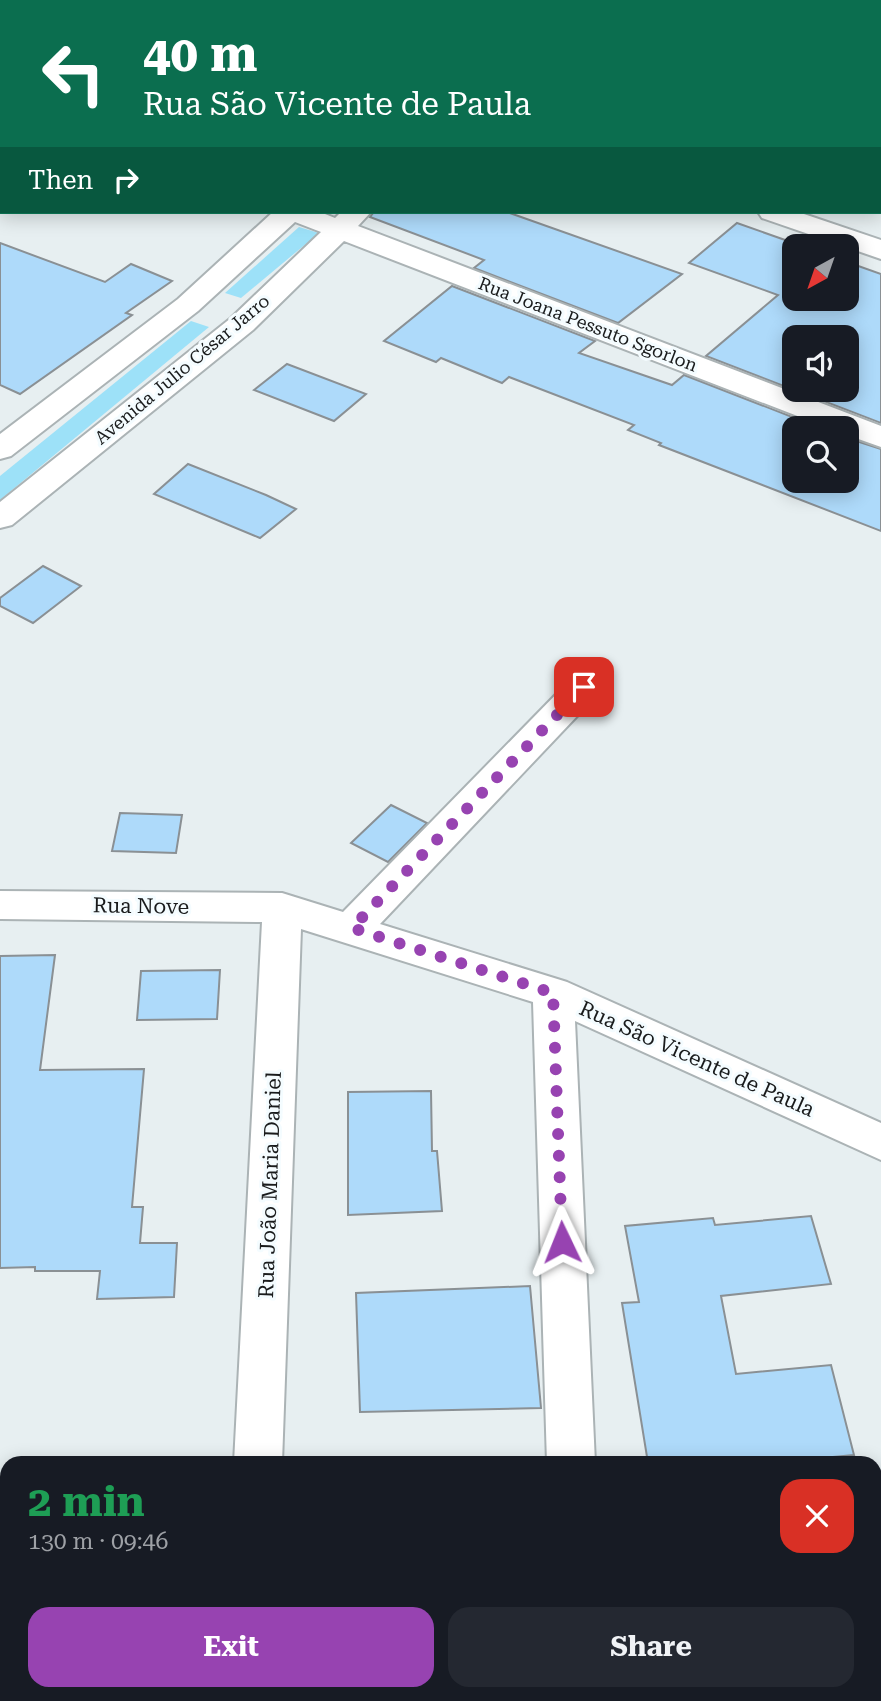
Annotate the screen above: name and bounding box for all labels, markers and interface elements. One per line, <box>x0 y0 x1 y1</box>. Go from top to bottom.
text: 40 m <box>143 26 258 83</box>
icon: left <box>28 28 119 119</box>
text: Rua São Vicente de Paula <box>143 85 531 123</box>
icon: right <box>107 161 145 199</box>
text: Then <box>28 165 93 195</box>
north arrow <box>782 234 859 312</box>
map controls <box>782 234 859 493</box>
street label: Rua Joana Pessuto Sgorlon <box>475 272 701 376</box>
street label: Avenida Julio César Jarro <box>90 290 274 448</box>
button: sound <box>782 325 859 402</box>
button: search <box>782 416 859 493</box>
pin <box>554 657 614 717</box>
icon: arrive <box>565 668 603 706</box>
street label: Rua Nove <box>93 893 189 919</box>
street label: Rua São Vicente de Paula <box>576 996 819 1122</box>
street label: Rua João Maria Daniel <box>254 1071 286 1299</box>
position arrow <box>525 1205 599 1279</box>
text: 2 min <box>28 1477 145 1526</box>
button: close <box>780 1479 854 1553</box>
text: 130 m · 09:46 <box>28 1528 168 1555</box>
button: Exit <box>28 1607 434 1687</box>
button: Share <box>448 1607 854 1687</box>

